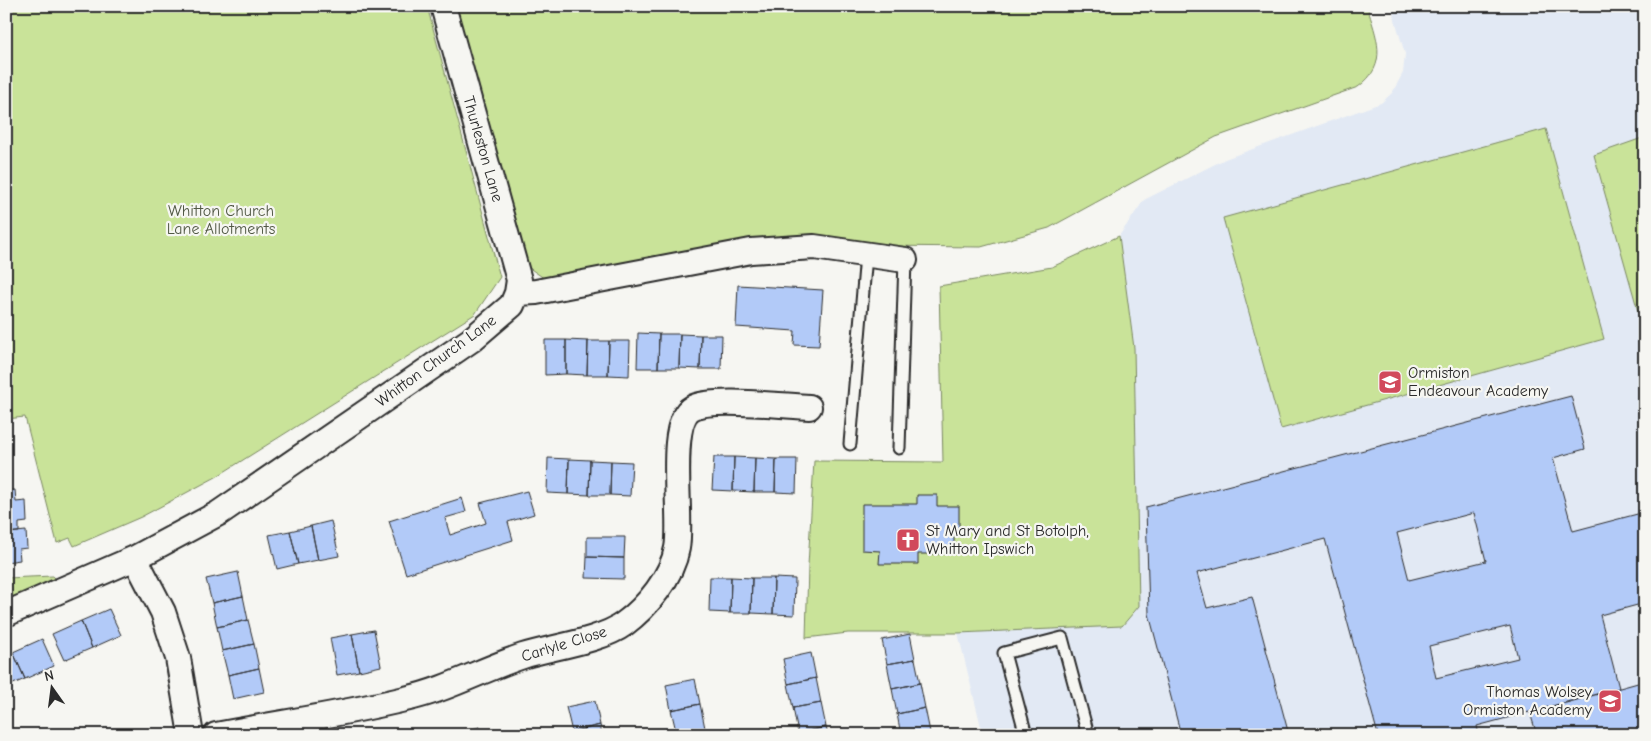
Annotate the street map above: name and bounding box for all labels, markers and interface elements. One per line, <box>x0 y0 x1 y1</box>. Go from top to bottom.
street label: Thurleston Lane <box>459 94 507 204</box>
park label: Whitton Church Lane Allotments <box>167 202 276 238</box>
street label: Whitton Church Lane <box>372 311 500 411</box>
place label: Ormiston Endeavour Academy <box>1408 364 1549 400</box>
school or university icon: Ormiston Endeavour Academy <box>1377 369 1403 395</box>
place label: St Mary and St Botolph, Whitton Ipswich <box>926 522 1089 558</box>
church icon: St Mary and St Botolph, Whitton Ipswich <box>895 527 921 553</box>
street label: Carlyle Close <box>519 622 609 666</box>
north arrow <box>28 664 78 714</box>
text: N <box>42 667 55 685</box>
place label: Thomas Wolsey Ormiston Academy <box>1463 683 1593 719</box>
school or university icon: Thomas Wolsey Ormiston Academy <box>1597 688 1623 714</box>

